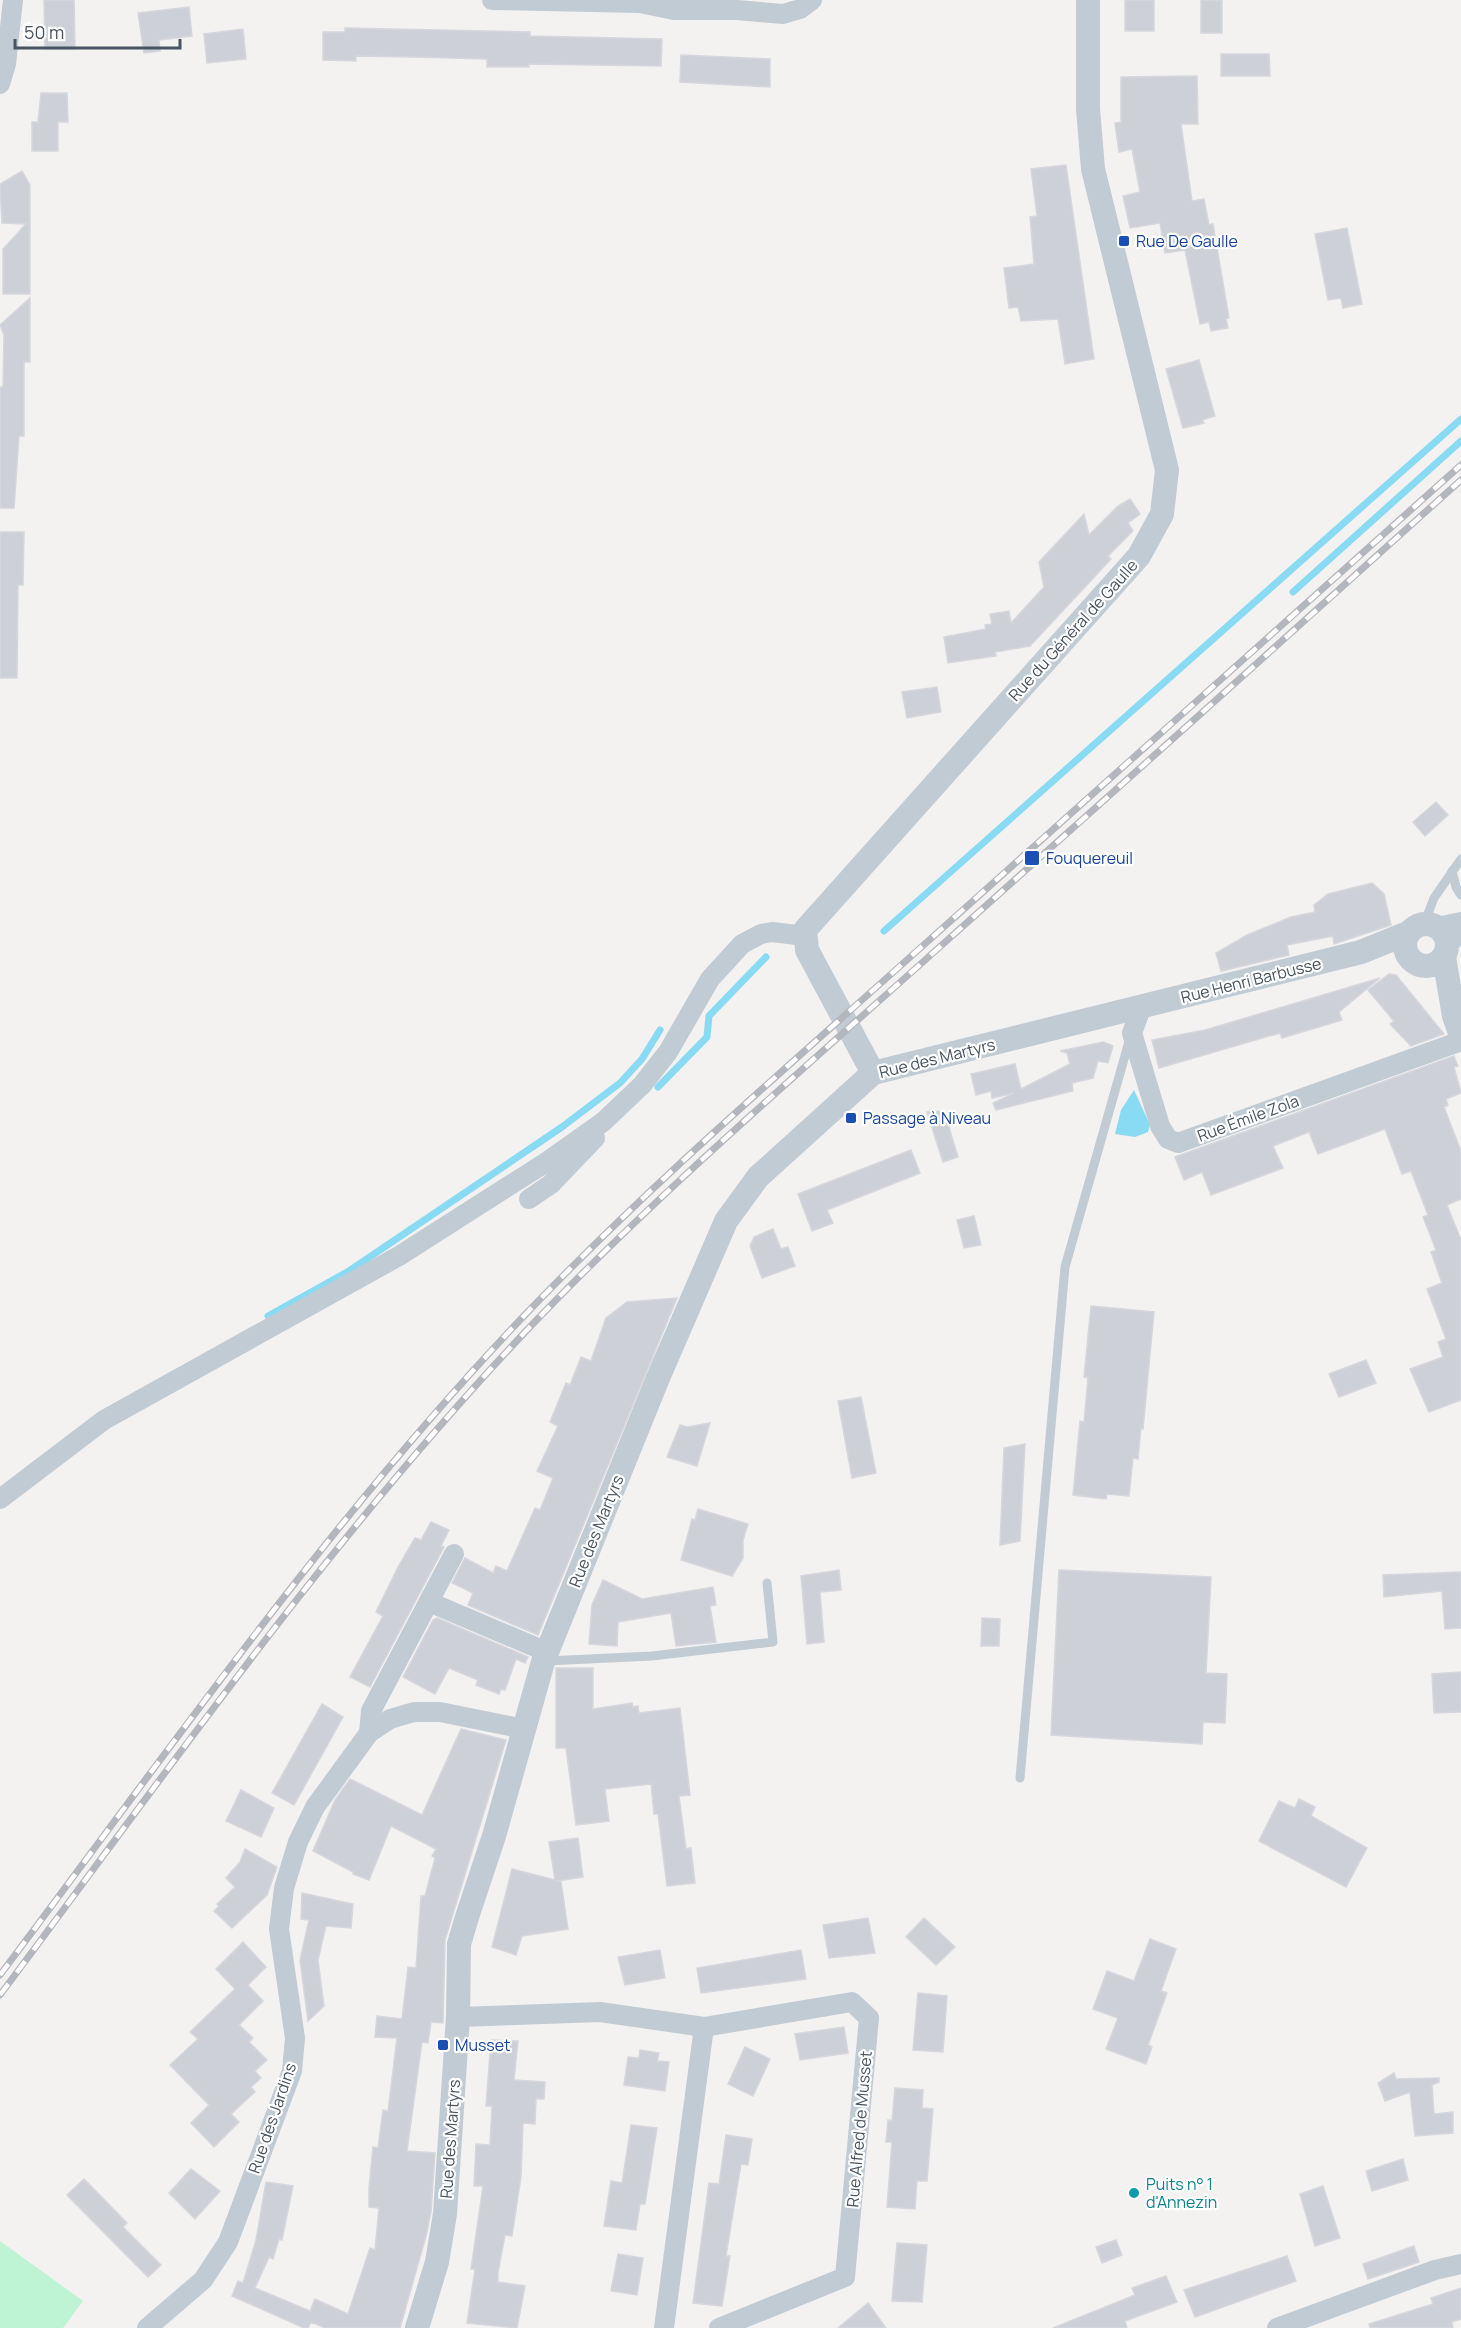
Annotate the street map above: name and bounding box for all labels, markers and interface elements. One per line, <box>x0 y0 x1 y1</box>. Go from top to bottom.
scale bar <box>15 12 180 50</box>
text: 50 m <box>24 20 64 44</box>
place label: Rue De Gaulle <box>1136 230 1238 252</box>
marker: Rue De Gaulle <box>1117 234 1131 248</box>
street label: Rue du Général de Gaulle <box>1003 555 1143 705</box>
place label: Fouquereuil <box>1046 847 1133 869</box>
marker: Fouquereuil <box>1023 849 1041 867</box>
street label: Rue Henri Barbusse <box>1178 952 1324 1008</box>
street label: Rue des Martyrs <box>877 1033 997 1083</box>
street label: Rue Émile Zola <box>1194 1089 1302 1147</box>
place label: Passage à Niveau <box>863 1107 991 1129</box>
marker: Passage à Niveau <box>844 1111 858 1125</box>
street label: Rue des Martyrs <box>563 1472 629 1590</box>
place label: Musset <box>455 2034 511 2056</box>
marker: Musset <box>436 2038 450 2052</box>
street label: Rue Alfred de Musset <box>841 2050 877 2208</box>
street label: Rue des Jardins <box>243 2060 301 2176</box>
street label: Rue des Martyrs <box>435 2079 465 2199</box>
place label: Puits n° 1 d'Annezin <box>1146 2173 1217 2213</box>
marker: Puits n° 1 d'Annezin <box>1127 2186 1141 2200</box>

